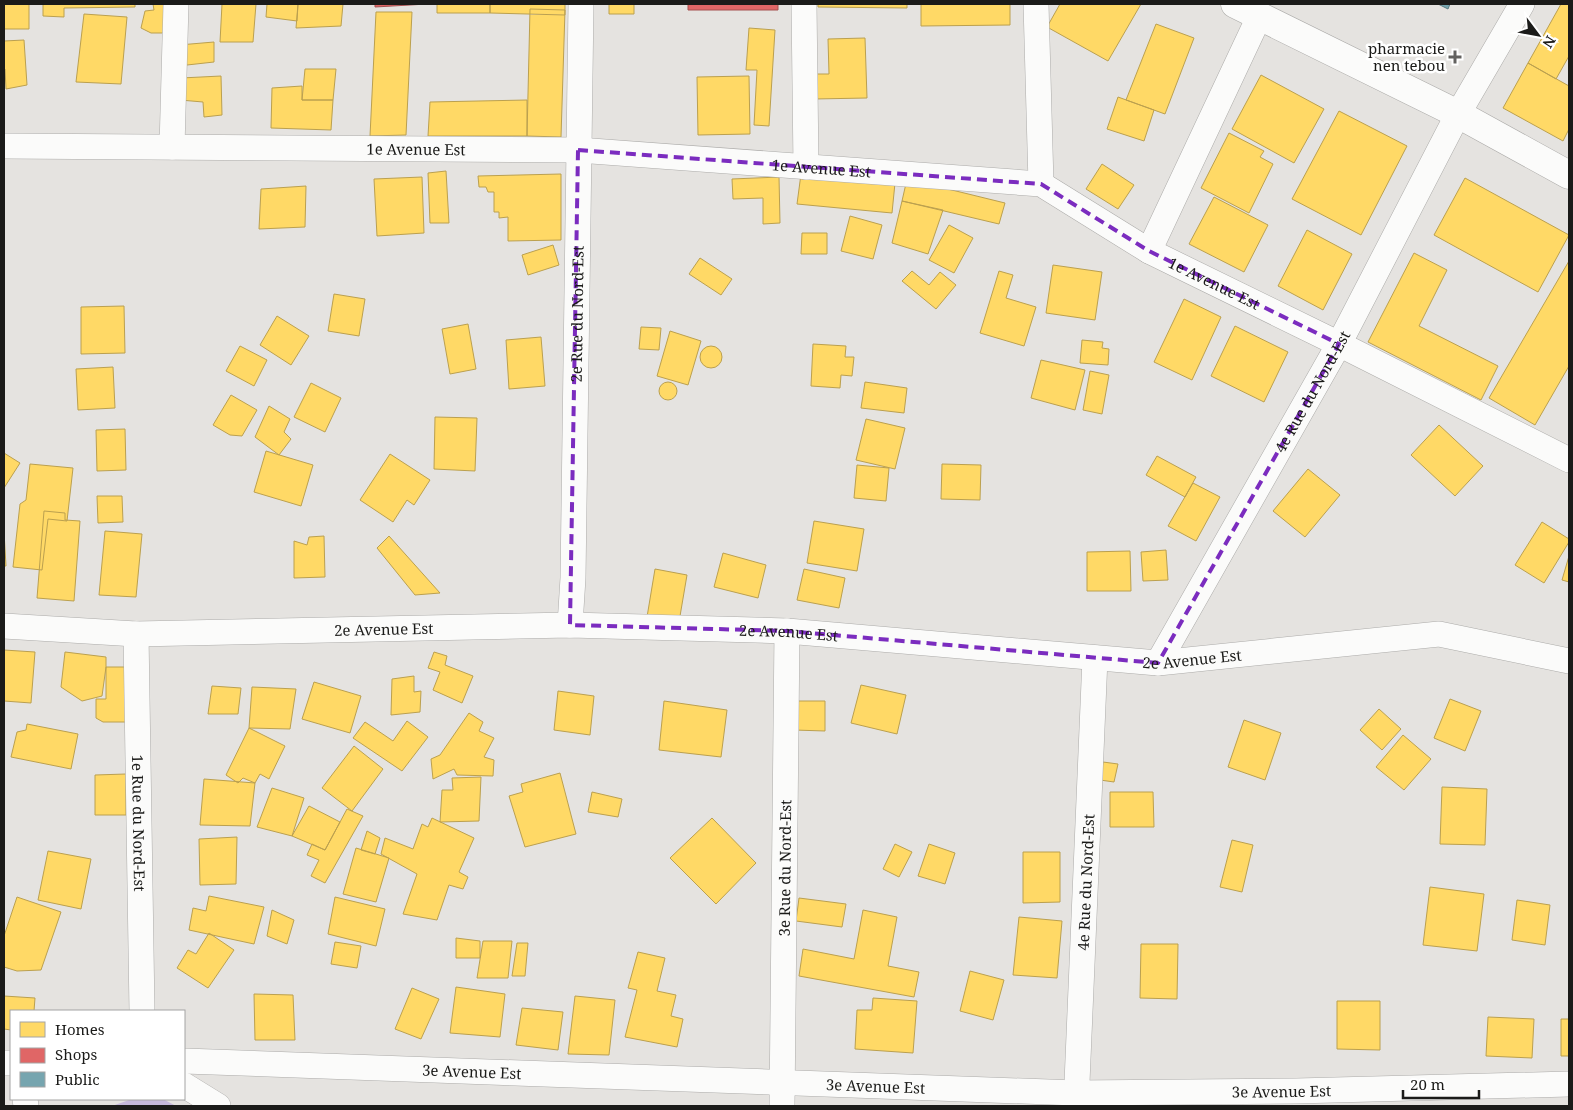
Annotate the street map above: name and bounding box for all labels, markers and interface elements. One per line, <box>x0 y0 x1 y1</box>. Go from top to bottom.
north arrow <box>1513 10 1563 60</box>
text: N <box>1538 32 1560 52</box>
place label: pharmacie nen tebou <box>1368 38 1445 75</box>
marker: pharmacie nen tebou <box>1449 51 1461 63</box>
street label: 1e Avenue Est <box>366 139 466 159</box>
street label: 1e Avenue Est <box>771 154 872 181</box>
street label: 2e Rue du Nord-Est <box>566 246 588 383</box>
street label: 1e Avenue Est <box>1165 252 1263 314</box>
street label: 4e Rue du Nord-Est <box>1270 327 1354 456</box>
street label: 2e Avenue Est <box>334 618 434 640</box>
street label: 2e Avenue Est <box>739 620 839 645</box>
street label: 2e Avenue Est <box>1142 644 1242 673</box>
street label: 1e Rue du Nord-Est <box>128 754 150 892</box>
street label: 3e Rue du Nord-Est <box>774 800 795 936</box>
street label: 4e Rue du Nord-Est <box>1073 813 1098 951</box>
legend <box>10 1010 185 1100</box>
text: Homes <box>55 1019 105 1039</box>
text: Shops <box>55 1044 98 1064</box>
street label: 3e Avenue Est <box>422 1060 522 1083</box>
scale bar <box>1403 1068 1479 1100</box>
text: Public <box>55 1069 100 1089</box>
street label: 3e Avenue Est <box>826 1074 926 1098</box>
text: 20 m <box>1410 1074 1445 1094</box>
street label: 3e Avenue Est <box>1232 1080 1331 1102</box>

